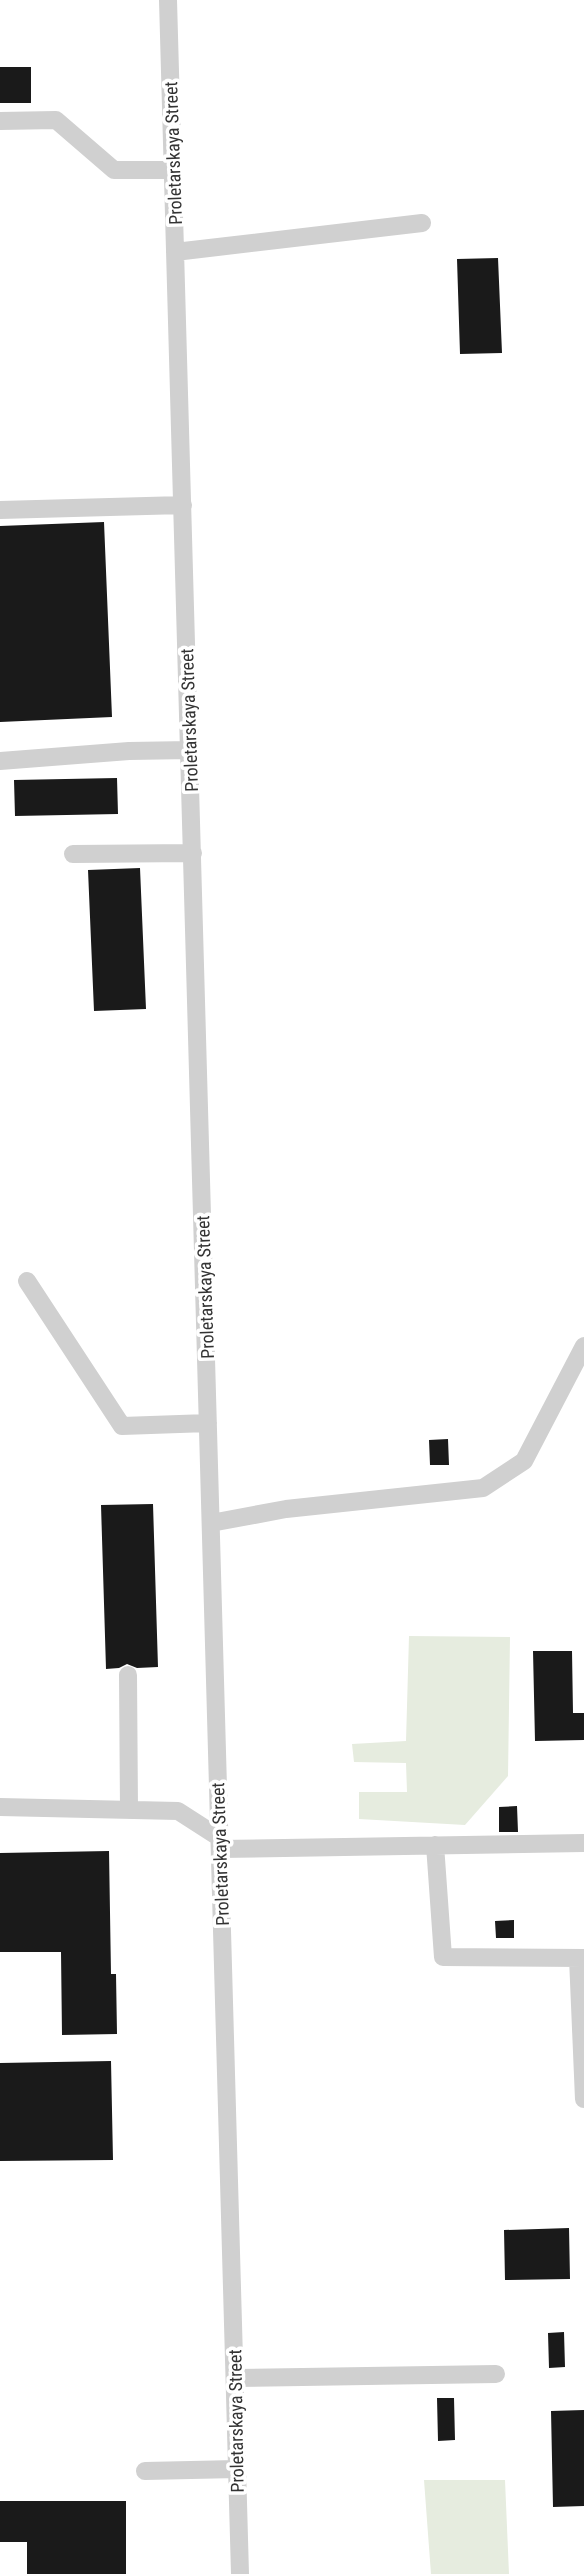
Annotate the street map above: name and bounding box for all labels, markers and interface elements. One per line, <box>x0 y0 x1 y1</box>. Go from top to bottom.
street label: Proletarskaya Street <box>160 81 186 225</box>
street label: Proletarskaya Street <box>176 648 202 792</box>
street label: Proletarskaya Street <box>192 1215 218 1359</box>
street label: Proletarskaya Street <box>207 1782 233 1926</box>
street label: Proletarskaya Street <box>224 2349 248 2493</box>

